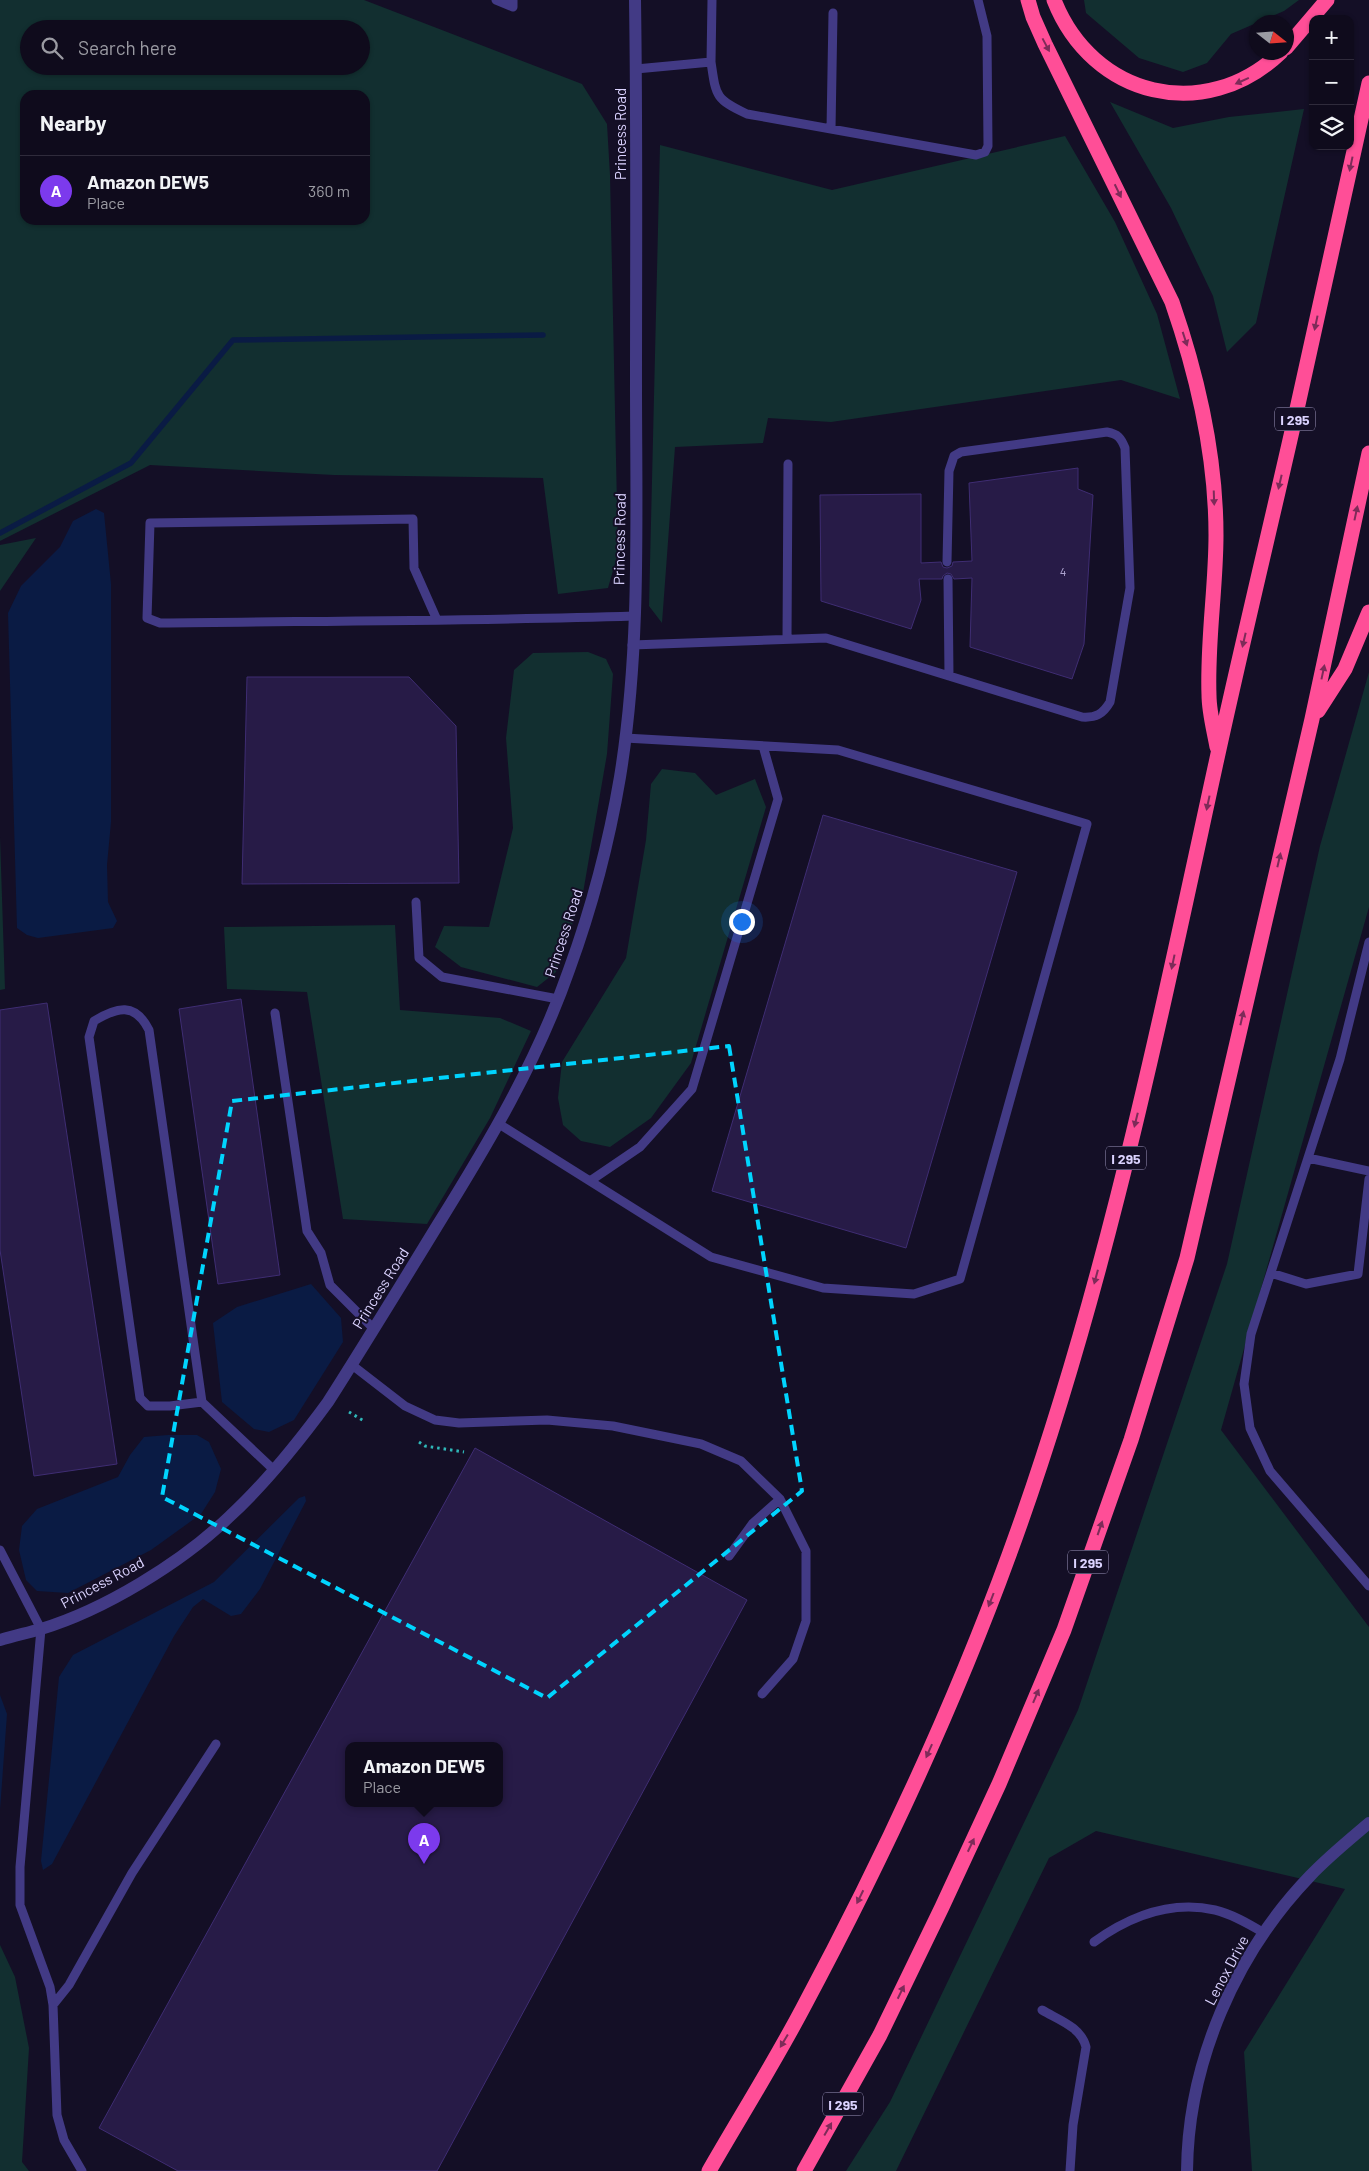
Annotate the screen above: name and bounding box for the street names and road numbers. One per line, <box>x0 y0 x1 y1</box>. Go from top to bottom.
street label: Princess Road <box>611 88 629 180</box>
road number: I 295 <box>1275 408 1315 430</box>
street label: Princess Road <box>609 493 629 585</box>
street label: Princess Road <box>540 886 586 980</box>
road number: I 295 <box>1106 1146 1146 1170</box>
street label: Princess Road <box>348 1244 412 1332</box>
road number: I 295 <box>1068 1550 1108 1574</box>
street label: Princess Road <box>57 1552 147 1612</box>
street label: Lenox Drive <box>1200 1932 1252 2008</box>
road number: I 295 <box>823 2092 863 2116</box>

